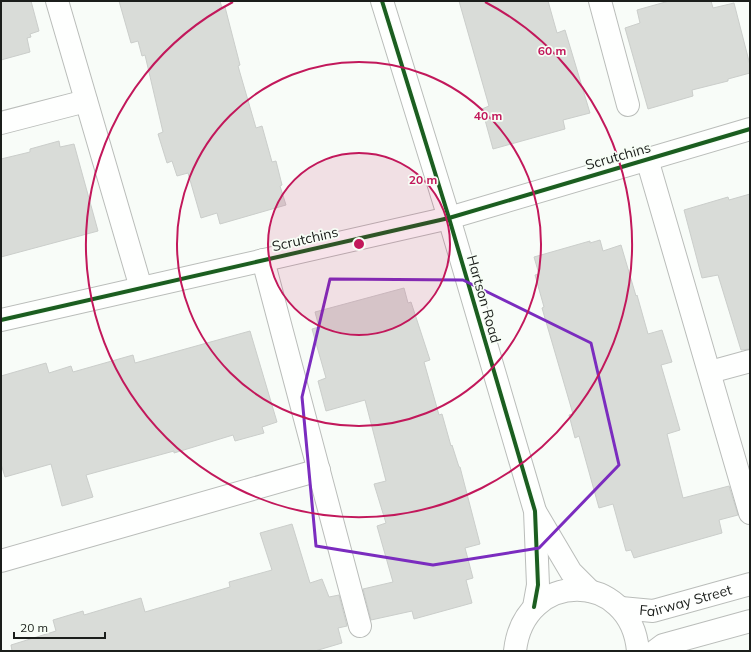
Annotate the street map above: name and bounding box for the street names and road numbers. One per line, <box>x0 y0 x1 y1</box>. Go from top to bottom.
street label: Scrutchins <box>583 138 653 174</box>
street label: Scrutchins <box>270 223 340 255</box>
street label: Hartson Road <box>463 253 505 345</box>
street label: Fairway Street <box>639 580 734 620</box>

